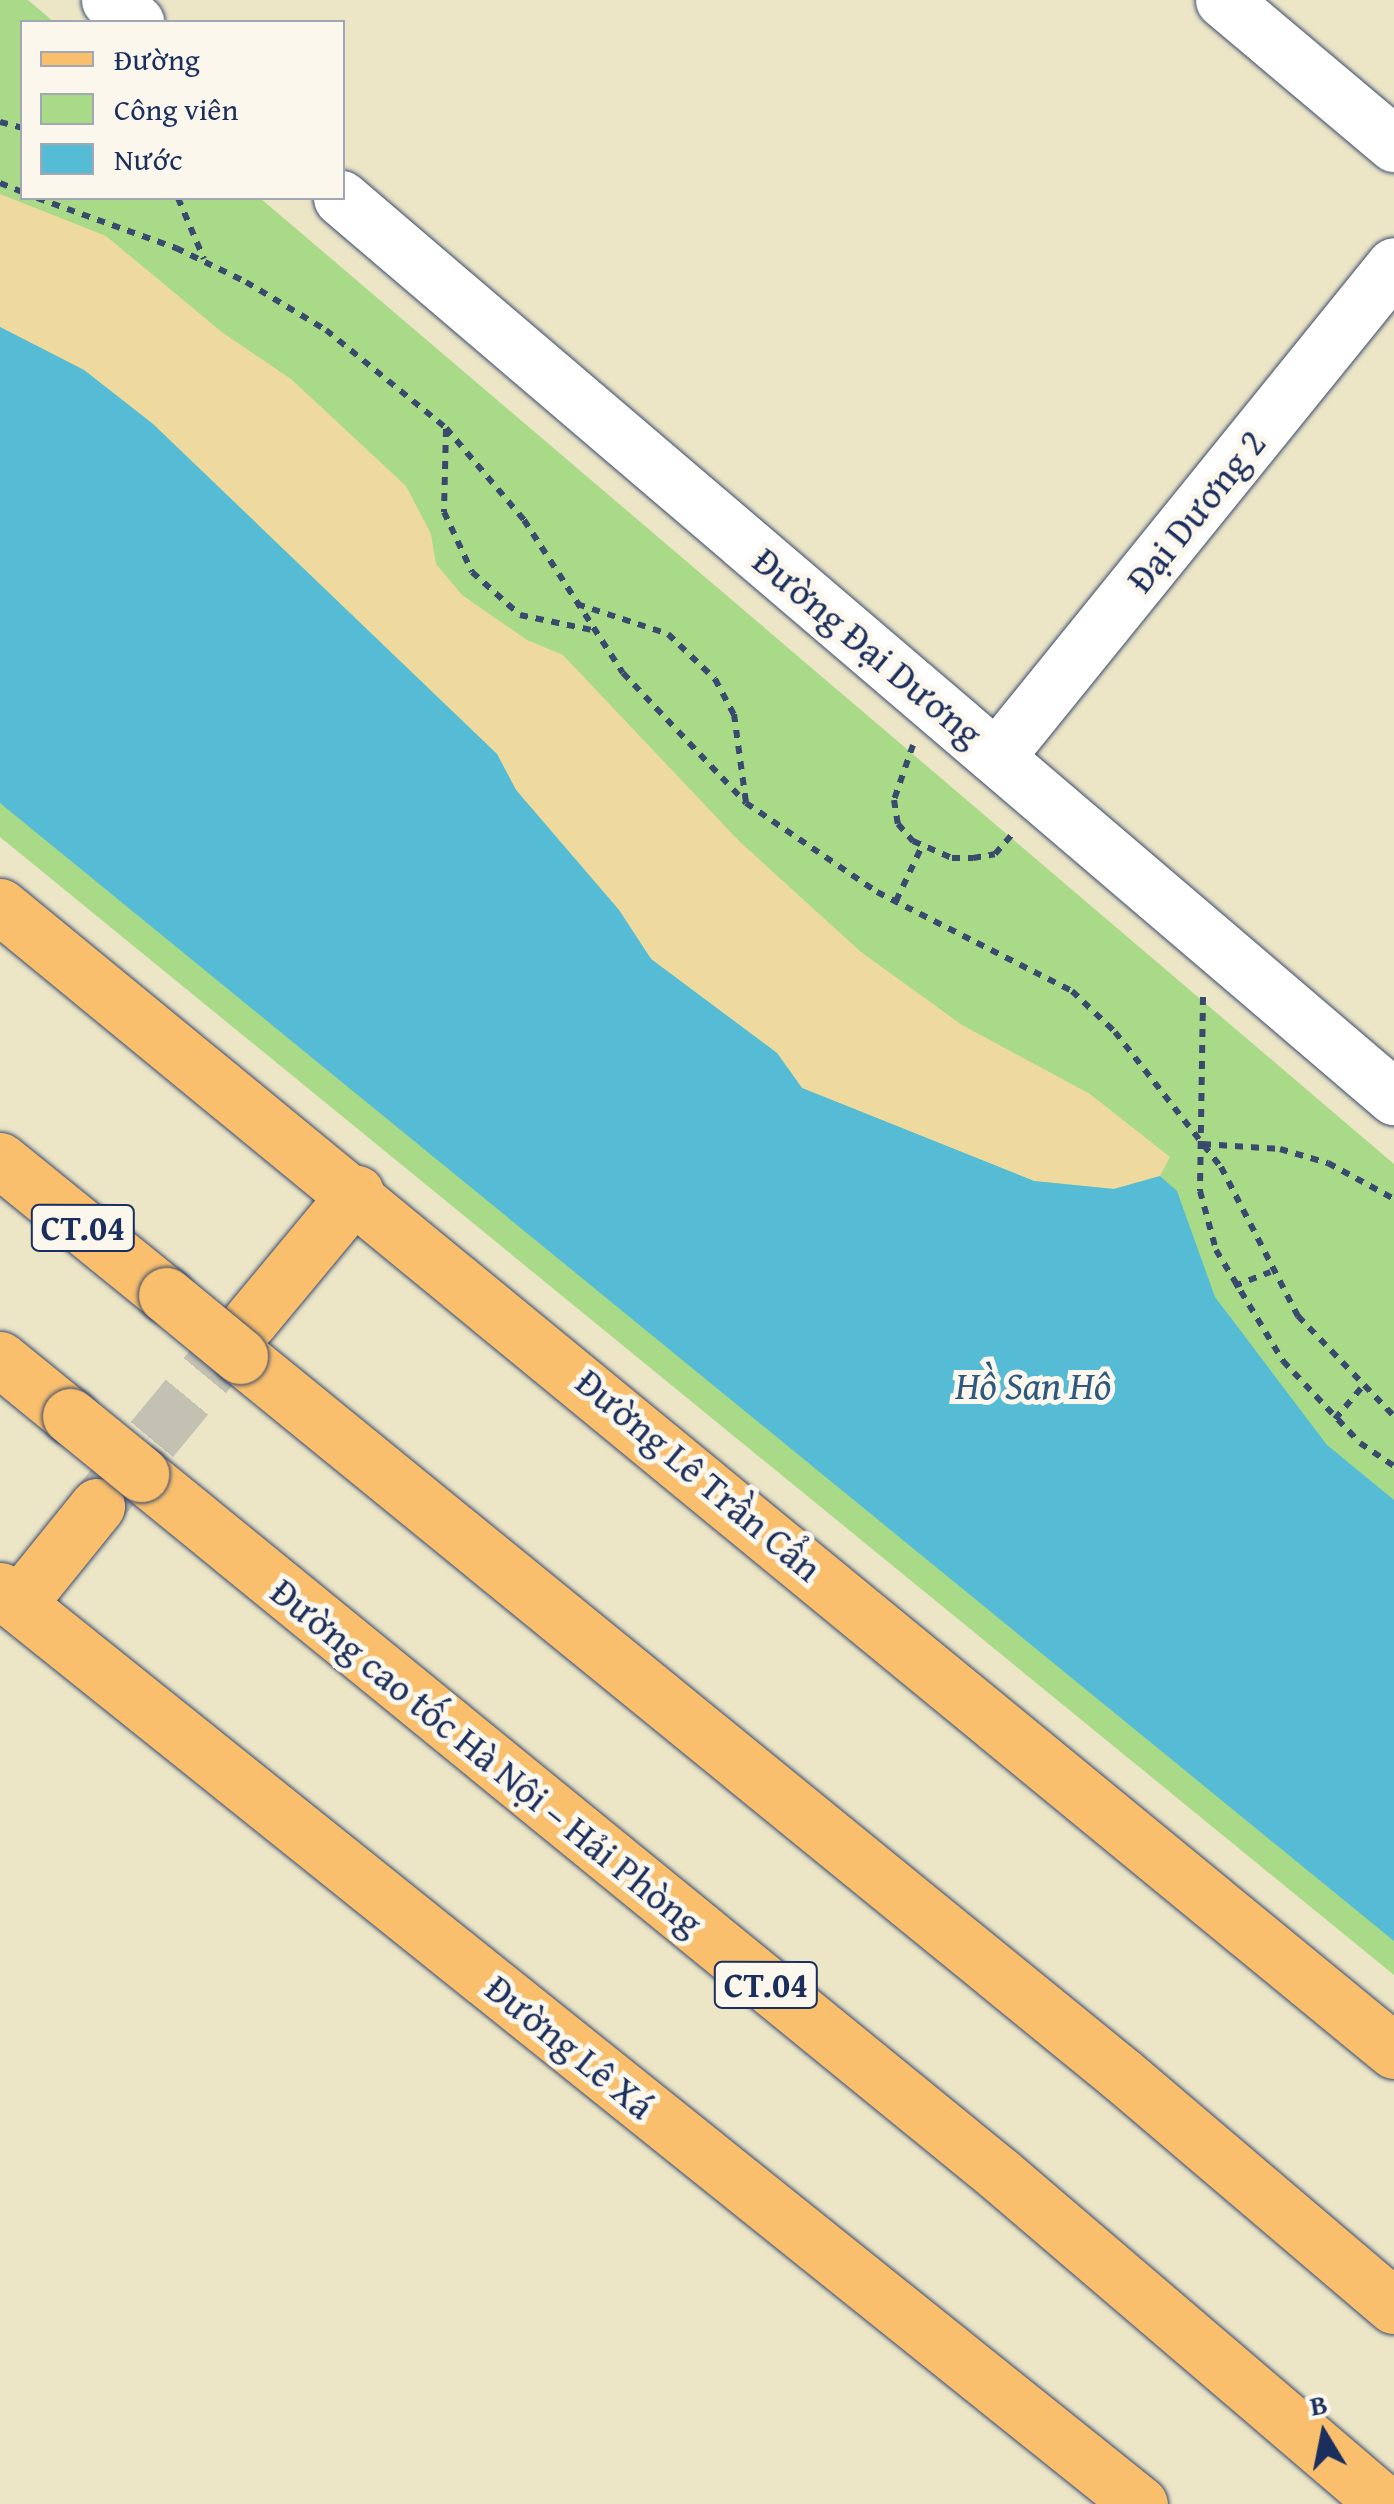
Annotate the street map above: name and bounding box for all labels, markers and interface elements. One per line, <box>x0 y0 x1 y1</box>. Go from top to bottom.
legend <box>20 20 345 200</box>
text: Đường <box>114 37 200 81</box>
text: Công viên <box>114 87 238 131</box>
text: Nước <box>114 137 183 181</box>
street label: Đại Dương 2 <box>1117 421 1275 601</box>
street label: Đường Đại Dương <box>744 538 992 756</box>
road number: CT.04 <box>31 1198 136 1258</box>
street label: Đường Lê Trần Cẩn <box>567 1359 831 1591</box>
water label: Hồ San Hô <box>955 1361 1111 1409</box>
street label: Đường cao tốc Hà Nội – Hải Phòng <box>262 1569 712 1945</box>
road number: CT.04 <box>714 1955 818 2015</box>
street label: Đường Lê Xá <box>477 1965 663 2129</box>
text: B <box>1307 2382 1331 2426</box>
north arrow <box>1274 2384 1374 2484</box>

